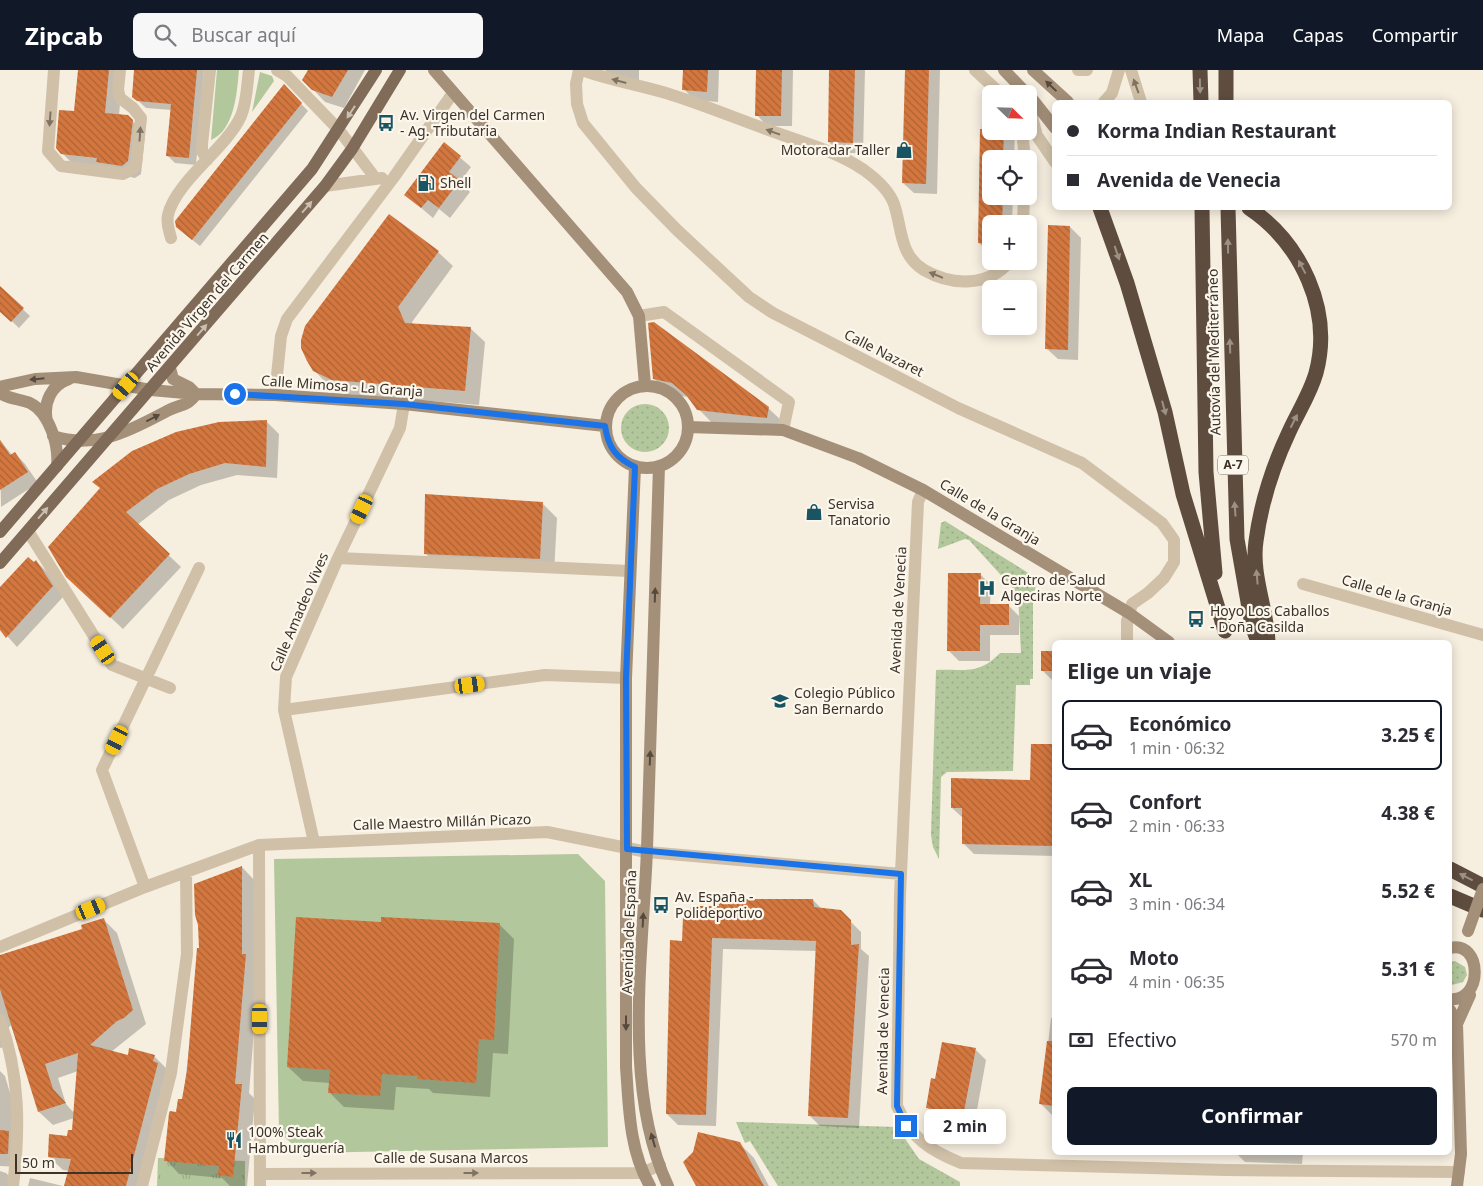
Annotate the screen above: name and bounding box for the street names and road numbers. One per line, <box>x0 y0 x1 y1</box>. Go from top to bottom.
street label: Avenida Virgen del Carmen <box>141 228 272 375</box>
street label: Autovía del Mediterráneo <box>1203 268 1224 436</box>
street label: Calle Nazaret <box>841 324 927 381</box>
street label: Calle Mimosa - La Granja <box>260 370 424 401</box>
road number: A-7 <box>1218 456 1248 474</box>
street label: Calle de la Granja <box>936 474 1044 549</box>
street label: Avenida de Venecia <box>885 546 910 674</box>
street label: Calle Amadeo Vives <box>265 549 332 674</box>
street label: Calle de la Granja <box>1340 570 1455 619</box>
street label: Calle Maestro Millán Picazo <box>352 809 532 834</box>
street label: Avenida de España <box>617 870 640 994</box>
street label: Avenida de Venecia <box>872 967 893 1095</box>
street label: Calle de Susana Marcos <box>374 1148 529 1167</box>

